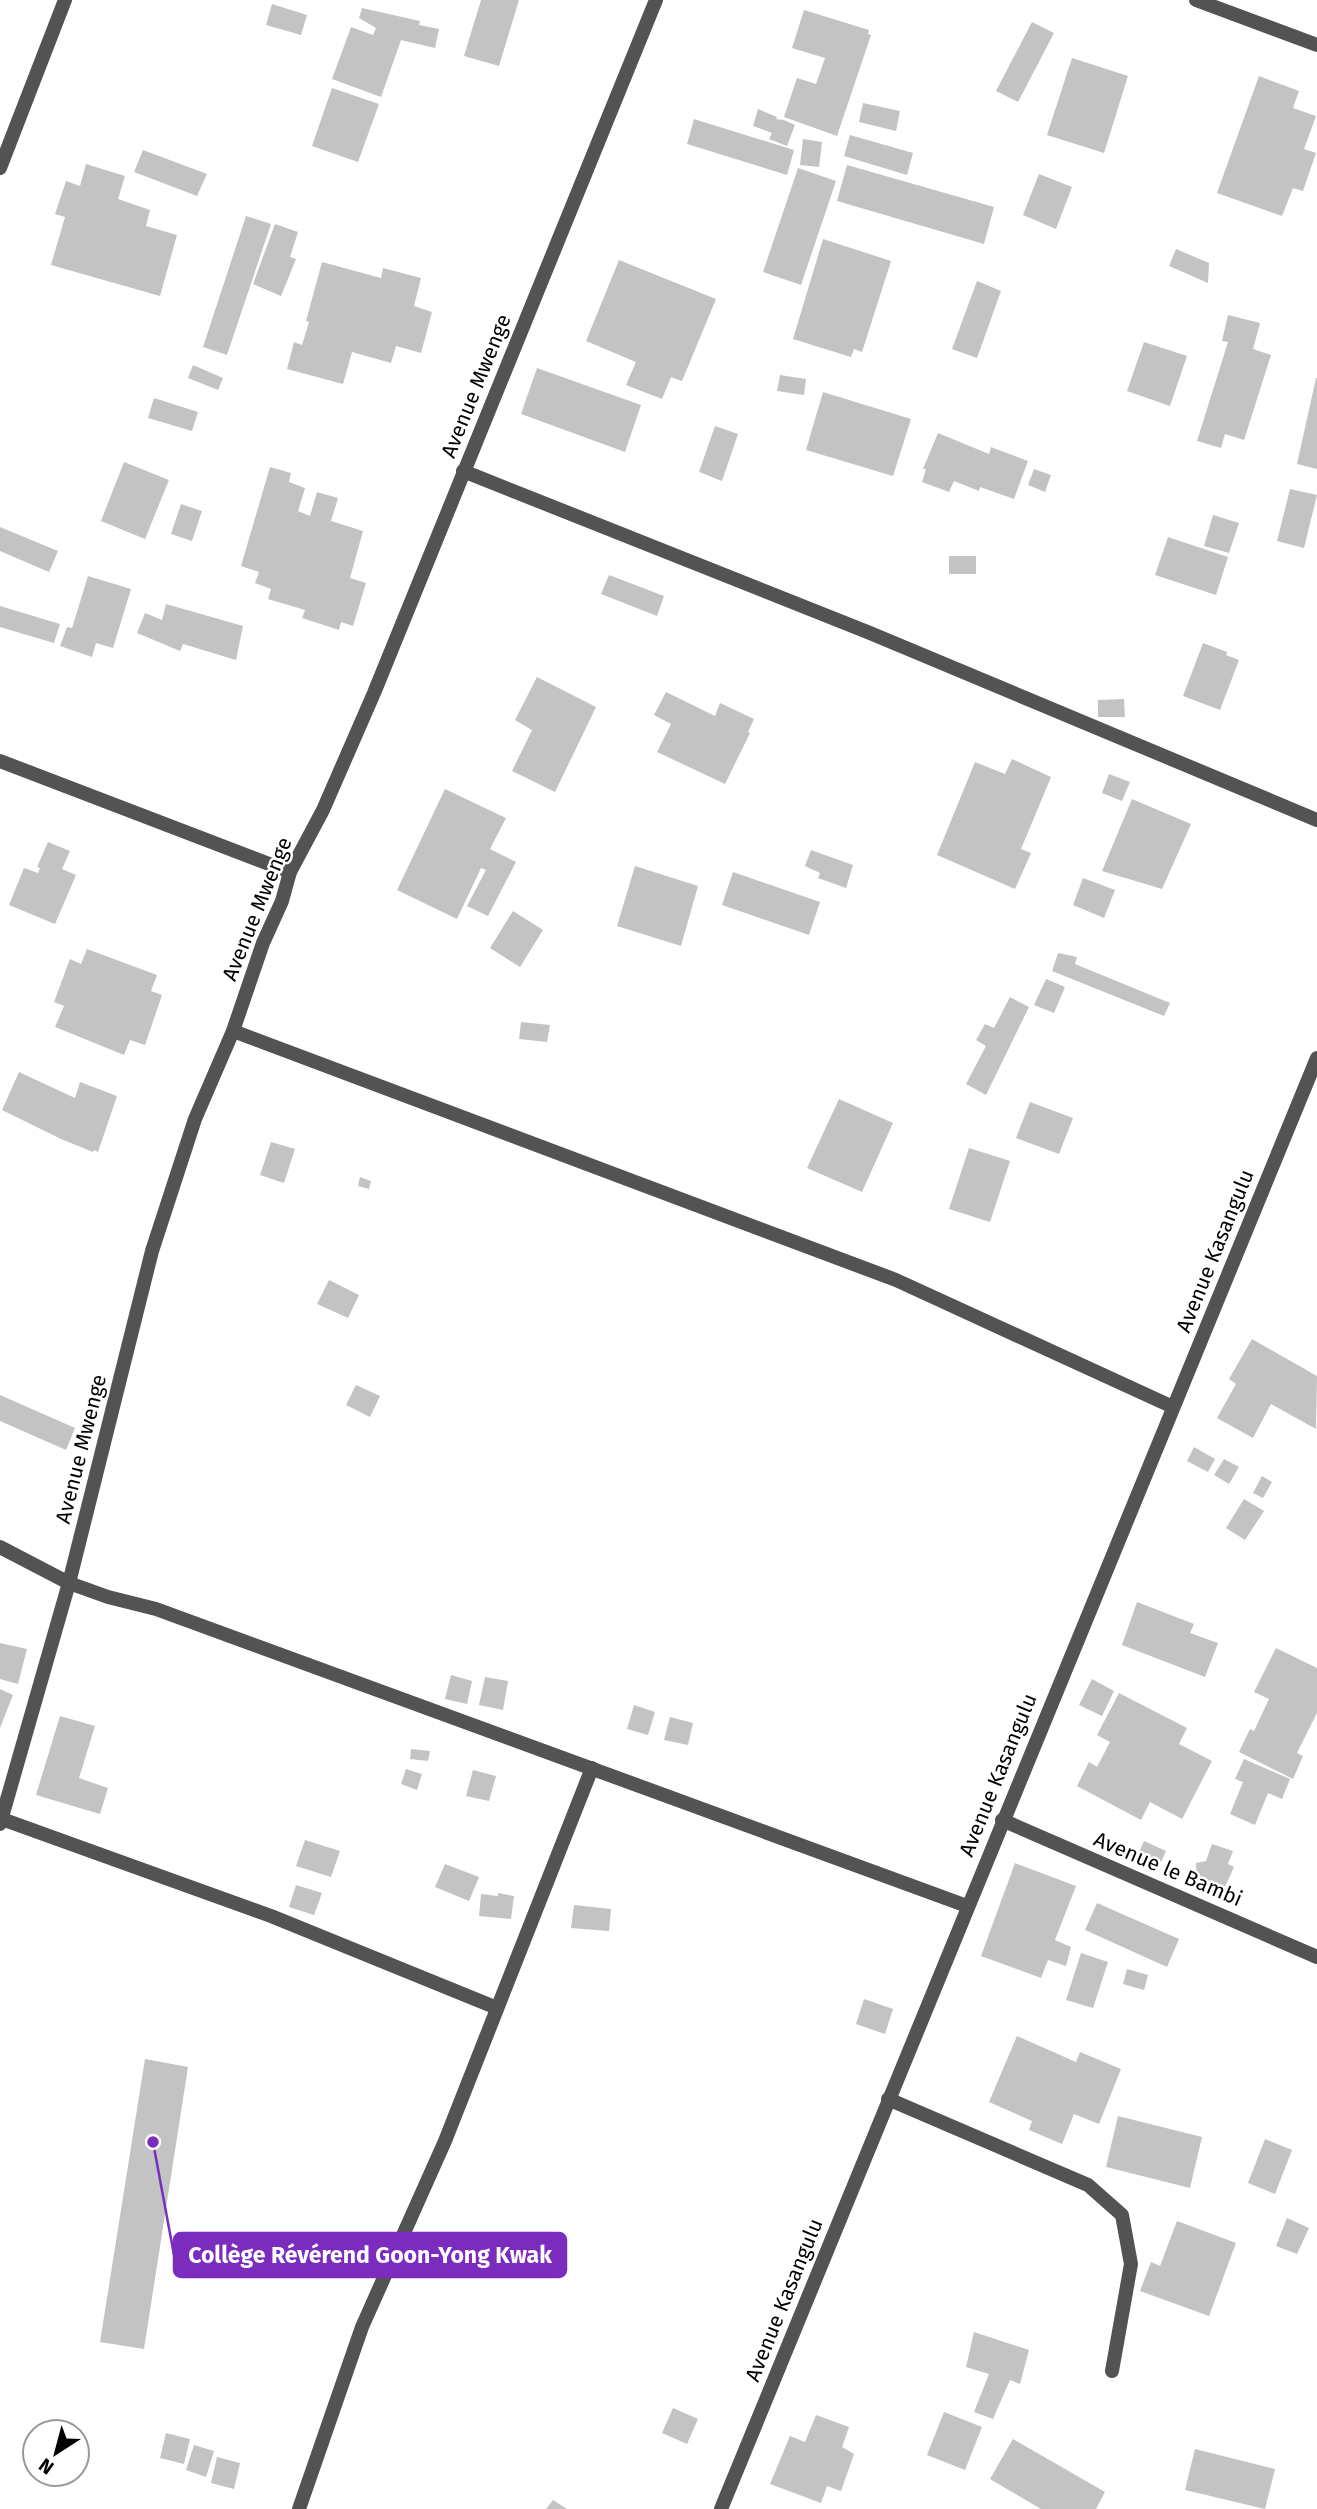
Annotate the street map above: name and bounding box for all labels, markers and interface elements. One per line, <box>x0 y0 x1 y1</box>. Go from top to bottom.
street label: Avenue Mwenge <box>435 310 517 462</box>
street label: Avenue Mwenge <box>216 833 298 985</box>
street label: Avenue Kasangulu <box>1170 1166 1260 1336</box>
street label: Avenue Mwenge <box>50 1372 112 1526</box>
street label: Avenue Kasangulu <box>953 1690 1043 1860</box>
street label: Avenue le Bambi <box>1090 1826 1246 1912</box>
street label: Avenue Kasangulu <box>739 2215 829 2385</box>
callout: Collège Révérend Goon-Yong Kwak <box>174 2233 566 2277</box>
text: Collège Révérend Goon-Yong Kwak <box>188 2241 552 2269</box>
north arrow <box>21 2418 91 2488</box>
text: N <box>34 2453 58 2479</box>

